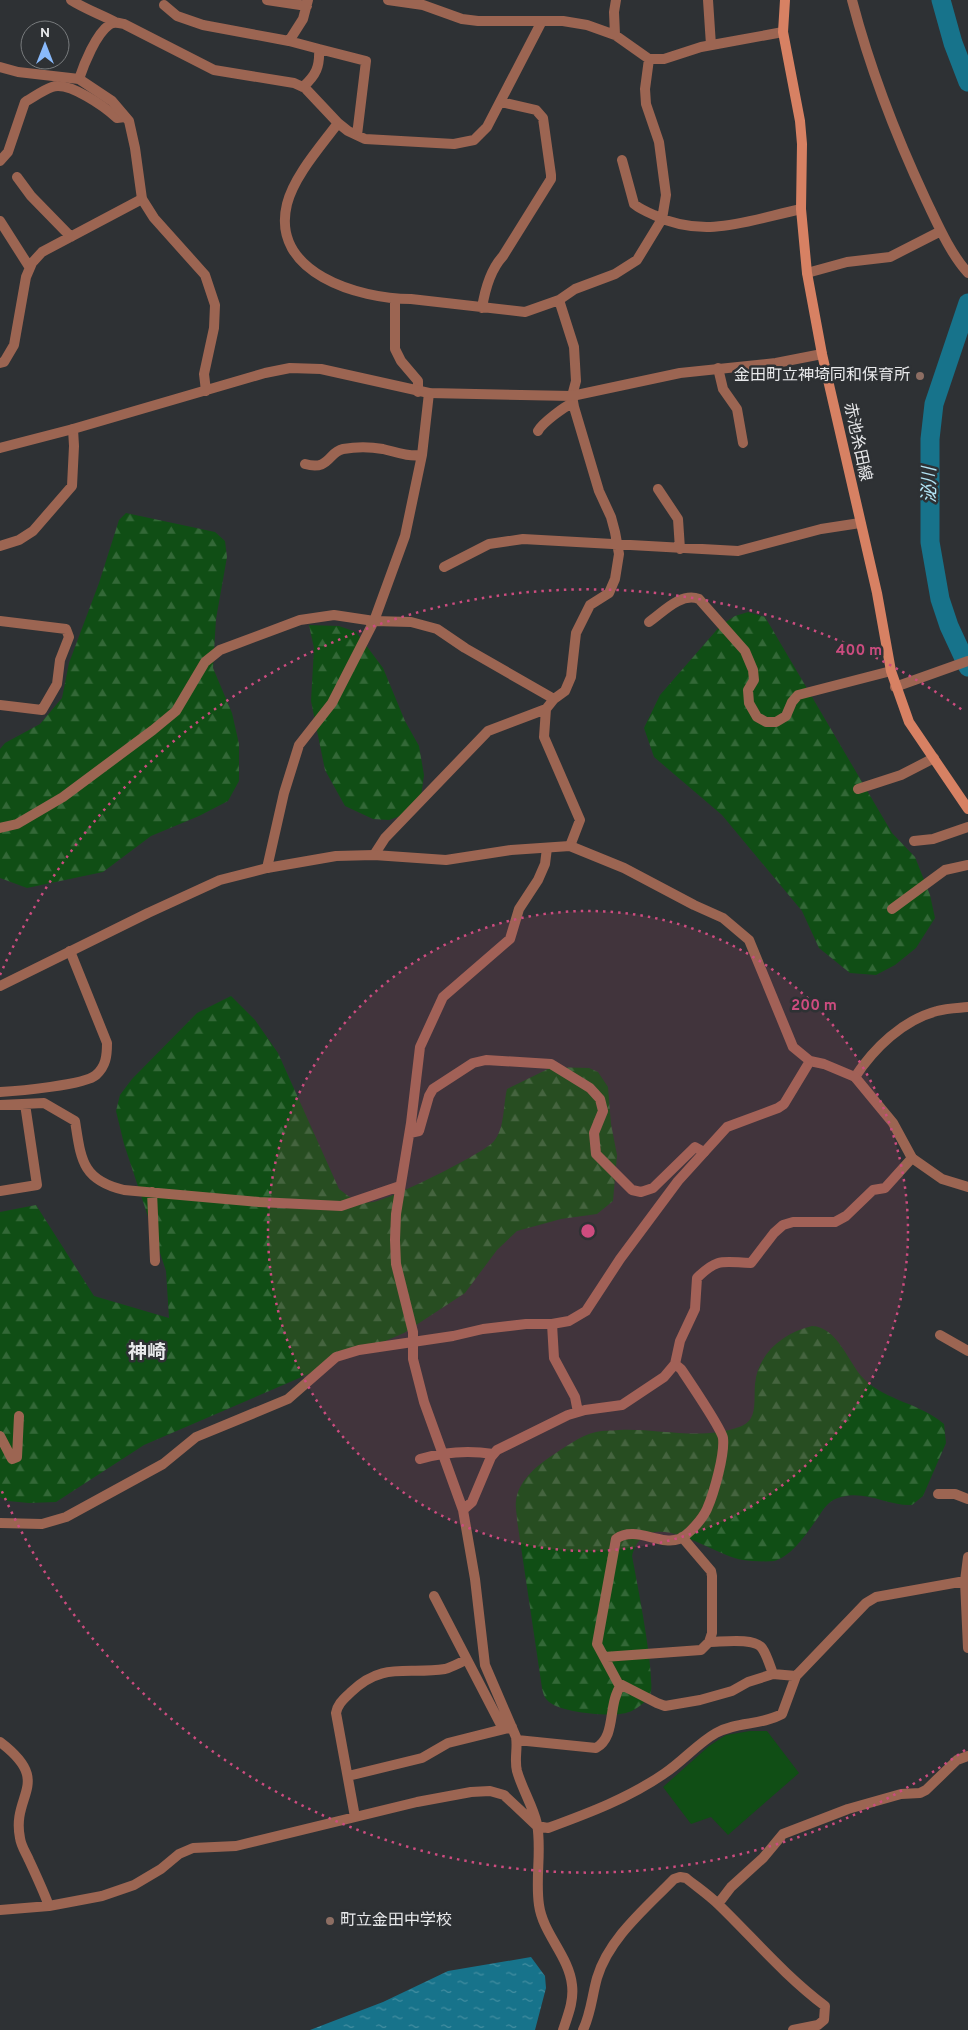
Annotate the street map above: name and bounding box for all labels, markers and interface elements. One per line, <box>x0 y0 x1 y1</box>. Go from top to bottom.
north arrow <box>20 20 70 70</box>
text: N <box>40 25 50 42</box>
place label: 金田町立神埼同和保育所 <box>734 366 910 386</box>
marker: 金田町立神埼同和保育所 <box>914 370 926 382</box>
street label: 赤池糸田線 <box>839 401 875 483</box>
water label: 泌川 <box>919 465 942 503</box>
text: 400 m <box>836 642 882 661</box>
text: 200 m <box>791 997 837 1016</box>
centre of rings <box>579 1222 597 1240</box>
district label: 神崎 <box>128 1341 166 1365</box>
place label: 町立金田中学校 <box>340 1911 452 1931</box>
marker: 町立金田中学校 <box>324 1915 336 1927</box>

